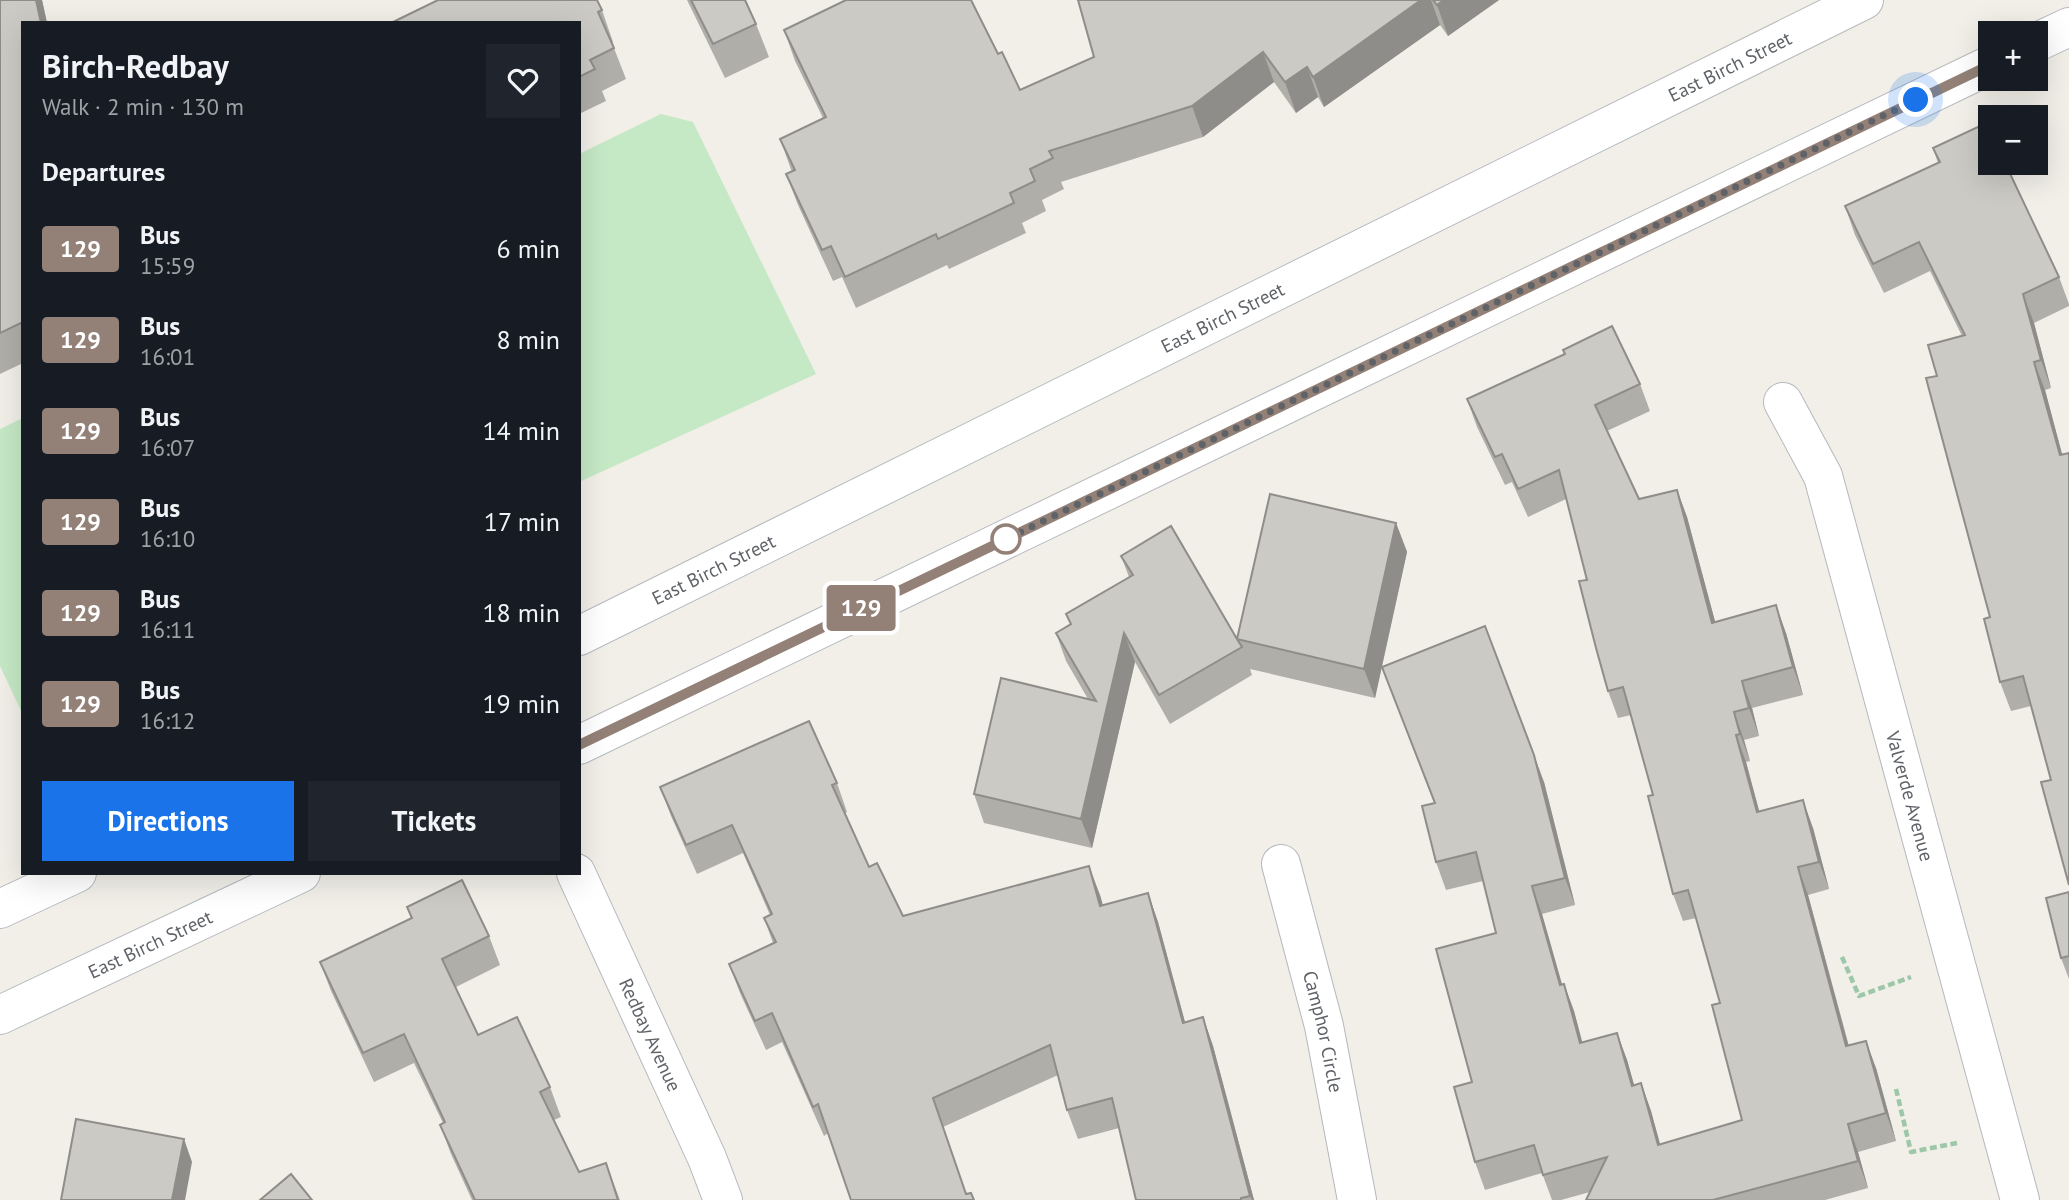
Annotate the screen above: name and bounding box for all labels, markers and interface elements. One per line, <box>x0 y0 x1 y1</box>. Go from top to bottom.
map controls <box>1978 21 2048 175</box>
button: + <box>1978 21 2048 91</box>
street label: East Birch Street <box>1664 26 1796 107</box>
text: Birch-Redbay <box>42 44 229 87</box>
button: heart <box>486 44 560 118</box>
your location <box>1898 82 1933 117</box>
text: Walk · 2 min · 130 m <box>42 92 244 121</box>
button: − <box>1978 105 2048 175</box>
text: Departures <box>42 155 165 188</box>
text: Bus <box>140 218 180 251</box>
text: 6 min <box>497 232 560 265</box>
text: 129 <box>60 233 101 264</box>
text: 15:59 <box>140 251 195 280</box>
street label: East Birch Street <box>1157 277 1289 358</box>
text: Bus <box>140 309 180 342</box>
text: 8 min <box>497 323 560 356</box>
text: 129 <box>60 324 101 355</box>
text: 16:01 <box>140 342 195 371</box>
text: Bus <box>140 400 180 433</box>
text: 14 min <box>482 414 560 447</box>
text: 129 <box>60 415 101 446</box>
text: 16:07 <box>140 433 195 462</box>
text: Bus <box>140 491 180 524</box>
text: 17 min <box>484 505 560 538</box>
text: 129 <box>60 506 101 537</box>
text: 16:10 <box>140 524 195 553</box>
unlabelled marker <box>991 524 1021 554</box>
street label: East Birch Street <box>648 529 780 610</box>
text: Bus <box>140 582 180 615</box>
line badge: 129 <box>821 585 901 631</box>
text: 129 <box>841 592 881 623</box>
text: 18 min <box>482 596 560 629</box>
text: 129 <box>60 597 101 628</box>
text: 16:11 <box>140 615 195 644</box>
text: Bus <box>140 673 180 706</box>
text: 19 min <box>482 687 560 720</box>
text: 129 <box>60 688 101 719</box>
text: 16:12 <box>140 706 195 735</box>
street label: Valverde Avenue <box>1881 728 1939 864</box>
button: Directions <box>42 781 294 861</box>
button: Tickets <box>308 781 560 861</box>
street label: East Birch Street <box>84 904 217 984</box>
street label: Camphor Circle <box>1298 968 1348 1094</box>
street label: Redbay Avenue <box>614 974 687 1095</box>

